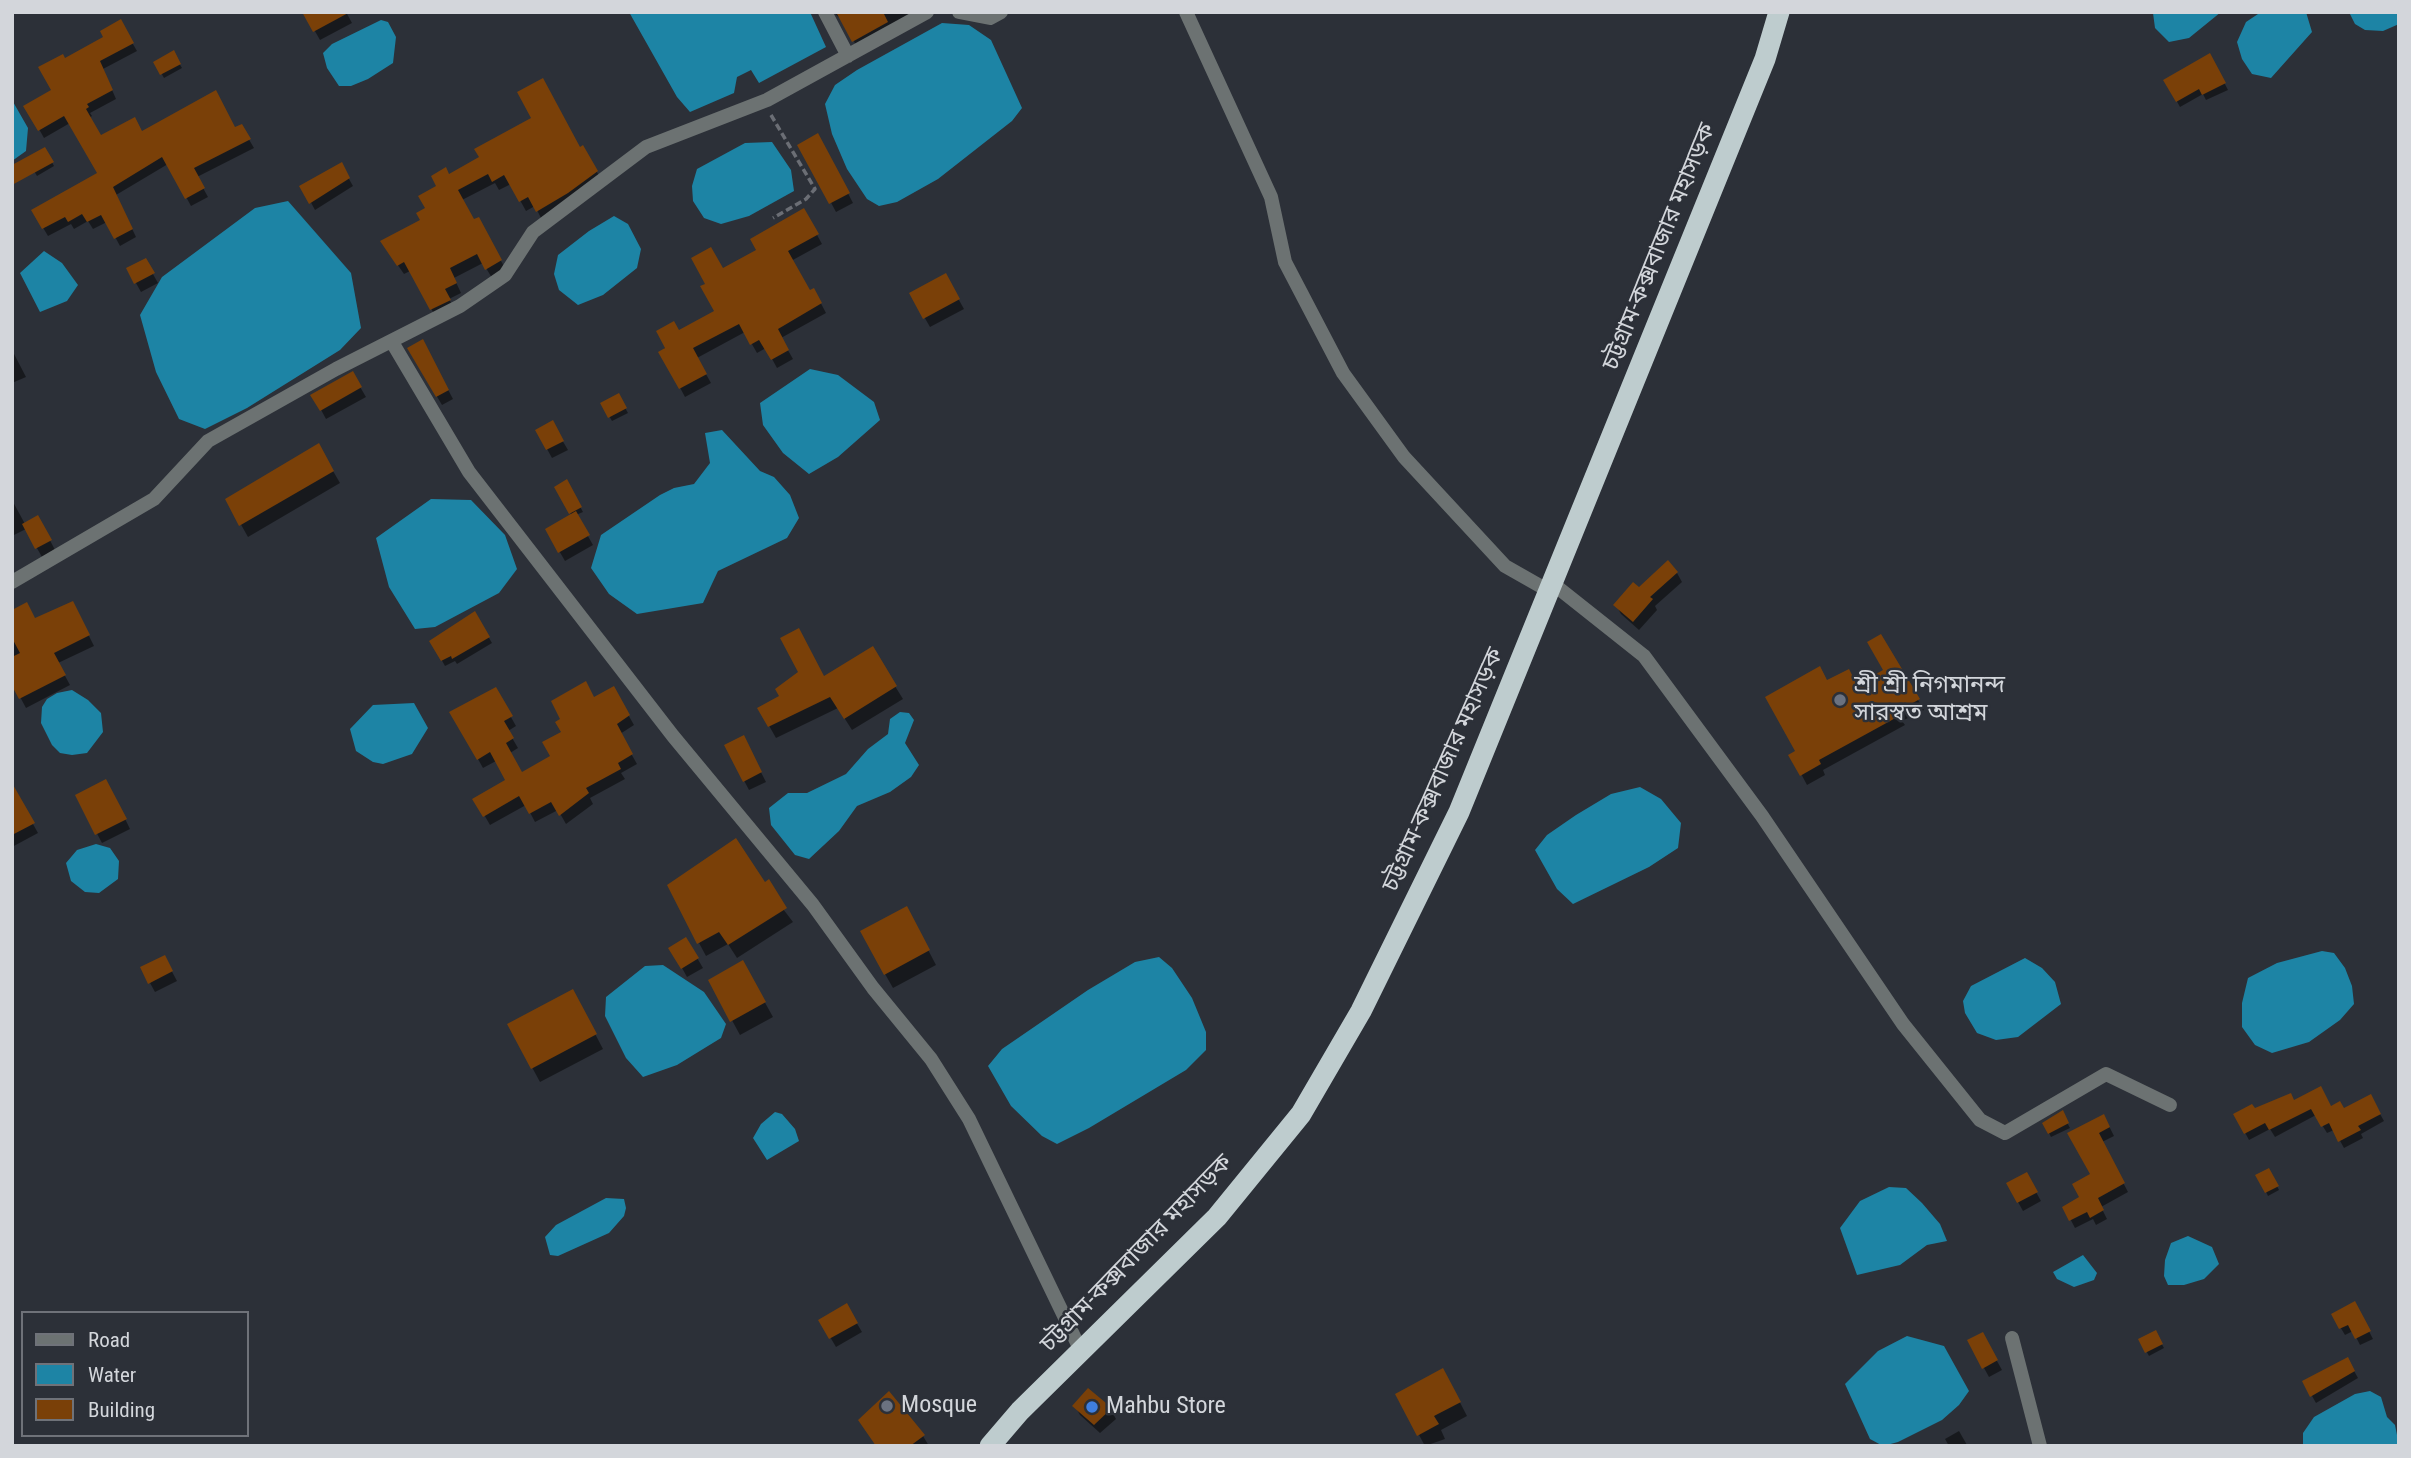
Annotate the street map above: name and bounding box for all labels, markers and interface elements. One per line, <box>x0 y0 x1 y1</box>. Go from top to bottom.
street label: চট্টগ্রাম-কক্সবাজার মহাসড়ক <box>1597 119 1723 375</box>
street label: চট্টগ্রাম-কক্সবাজার মহাসড়ক <box>1377 644 1511 896</box>
place label: শ্রী শ্রী নিগমানন্দ সারস্বত আশ্রম <box>1854 672 2005 728</box>
marker: শ্রী শ্রী নিগমানন্দ সারস্বত আশ্রম <box>1832 692 1848 708</box>
street label: চট্টগ্রাম-কক্সবাজার মহাসড়ক <box>1035 1149 1239 1359</box>
legend <box>21 1311 248 1437</box>
text: Road <box>88 1328 130 1352</box>
text: Water <box>88 1363 136 1387</box>
place label: Mosque <box>901 1392 977 1420</box>
place label: Mahbu Store <box>1106 1393 1226 1421</box>
text: Building <box>88 1398 155 1422</box>
marker: Mosque <box>879 1398 895 1414</box>
marker: Mahbu Store <box>1084 1399 1100 1415</box>

